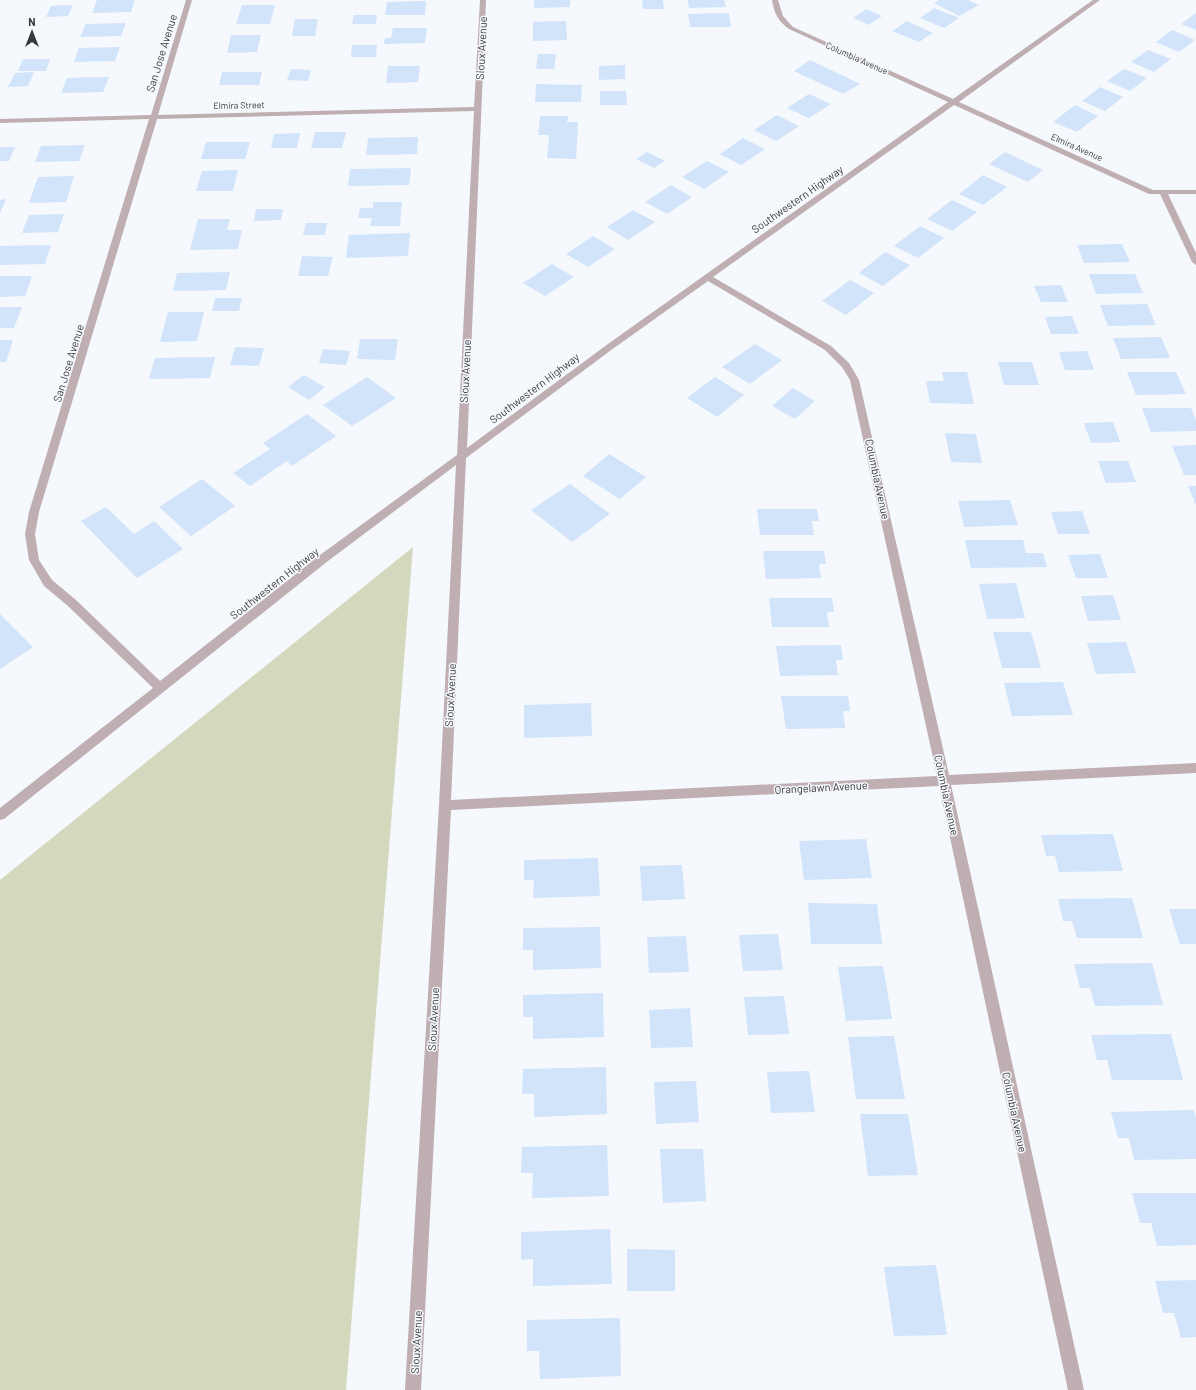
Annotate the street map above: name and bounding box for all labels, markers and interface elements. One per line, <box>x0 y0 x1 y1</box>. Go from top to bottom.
north arrow <box>12 12 52 52</box>
street label: San Jose Avenue <box>143 12 179 94</box>
text: N <box>28 15 36 28</box>
street label: Sioux Avenue <box>473 16 489 80</box>
street label: Columbia Avenue <box>824 39 890 77</box>
street label: Elmira Street <box>213 99 265 111</box>
street label: Elmira Avenue <box>1049 131 1105 163</box>
street label: Southwestern Highway <box>749 162 845 236</box>
street label: San Jose Avenue <box>50 322 86 404</box>
street label: Sioux Avenue <box>457 339 473 403</box>
street label: Southwestern Highway <box>487 350 581 426</box>
street label: Columbia Avenue <box>863 438 893 520</box>
street label: Southwestern Highway <box>227 544 321 622</box>
street label: Sioux Avenue <box>442 663 458 727</box>
street label: Columbia Avenue <box>932 754 962 836</box>
street label: Orangelawn Avenue <box>774 778 868 796</box>
street label: Sioux Avenue <box>425 987 441 1051</box>
street label: Columbia Avenue <box>1000 1071 1030 1153</box>
street label: Sioux Avenue <box>408 1310 424 1374</box>

